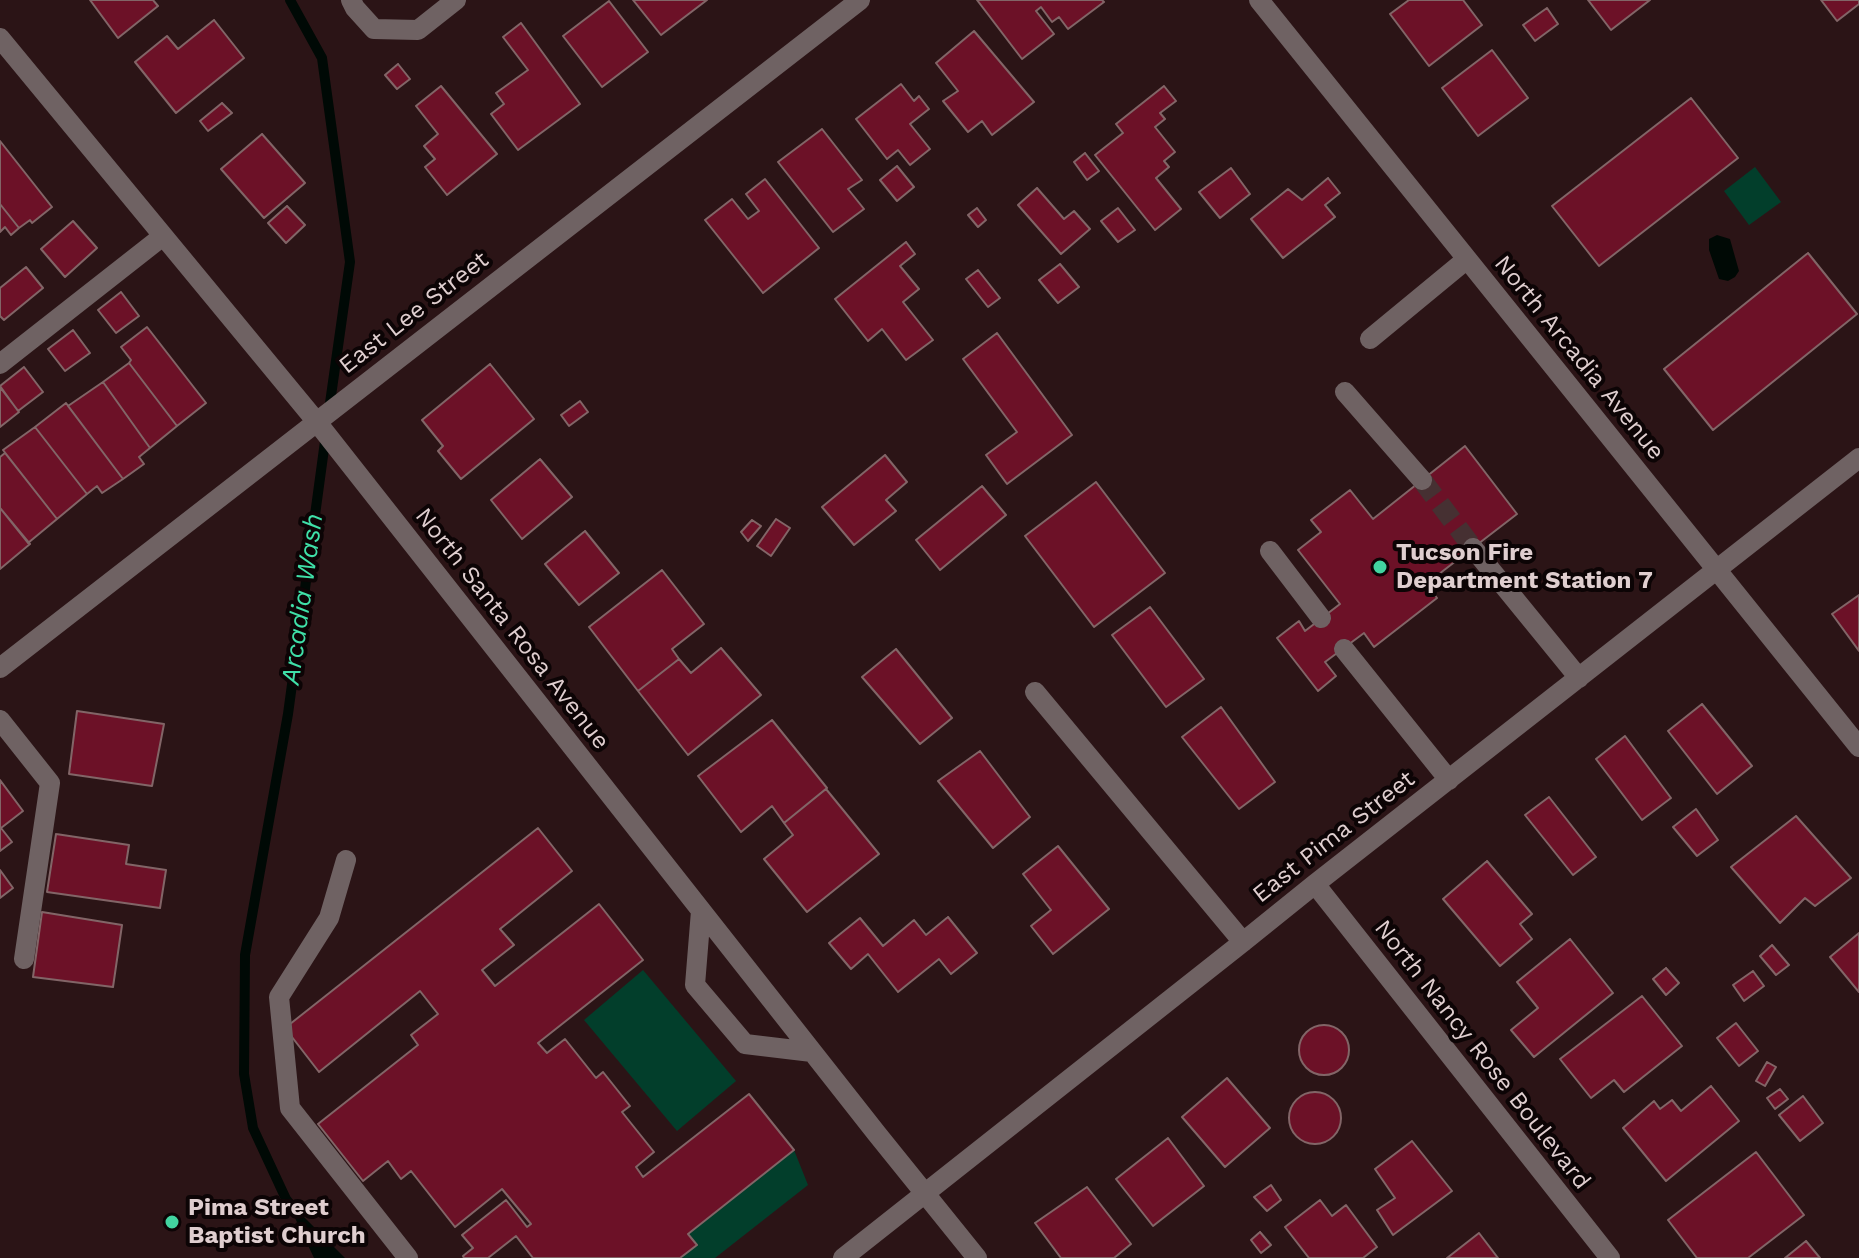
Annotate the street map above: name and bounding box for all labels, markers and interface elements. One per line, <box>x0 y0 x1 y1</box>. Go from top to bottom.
street label: East Lee Street <box>333 246 495 380</box>
street label: North Arcadia Avenue <box>1488 250 1670 466</box>
street label: North Santa Rosa Avenue <box>409 503 615 755</box>
water label: Arcadia Wash <box>276 512 330 686</box>
place label: Tucson Fire Department Station 7 <box>1396 539 1653 595</box>
marker: Tucson Fire Department Station 7 <box>1371 558 1389 576</box>
street label: East Pima Street <box>1247 765 1421 909</box>
street label: North Nancy Rose Boulevard <box>1368 915 1596 1195</box>
place label: Pima Street Baptist Church <box>188 1194 366 1250</box>
marker: Pima Street Baptist Church <box>163 1213 181 1231</box>

